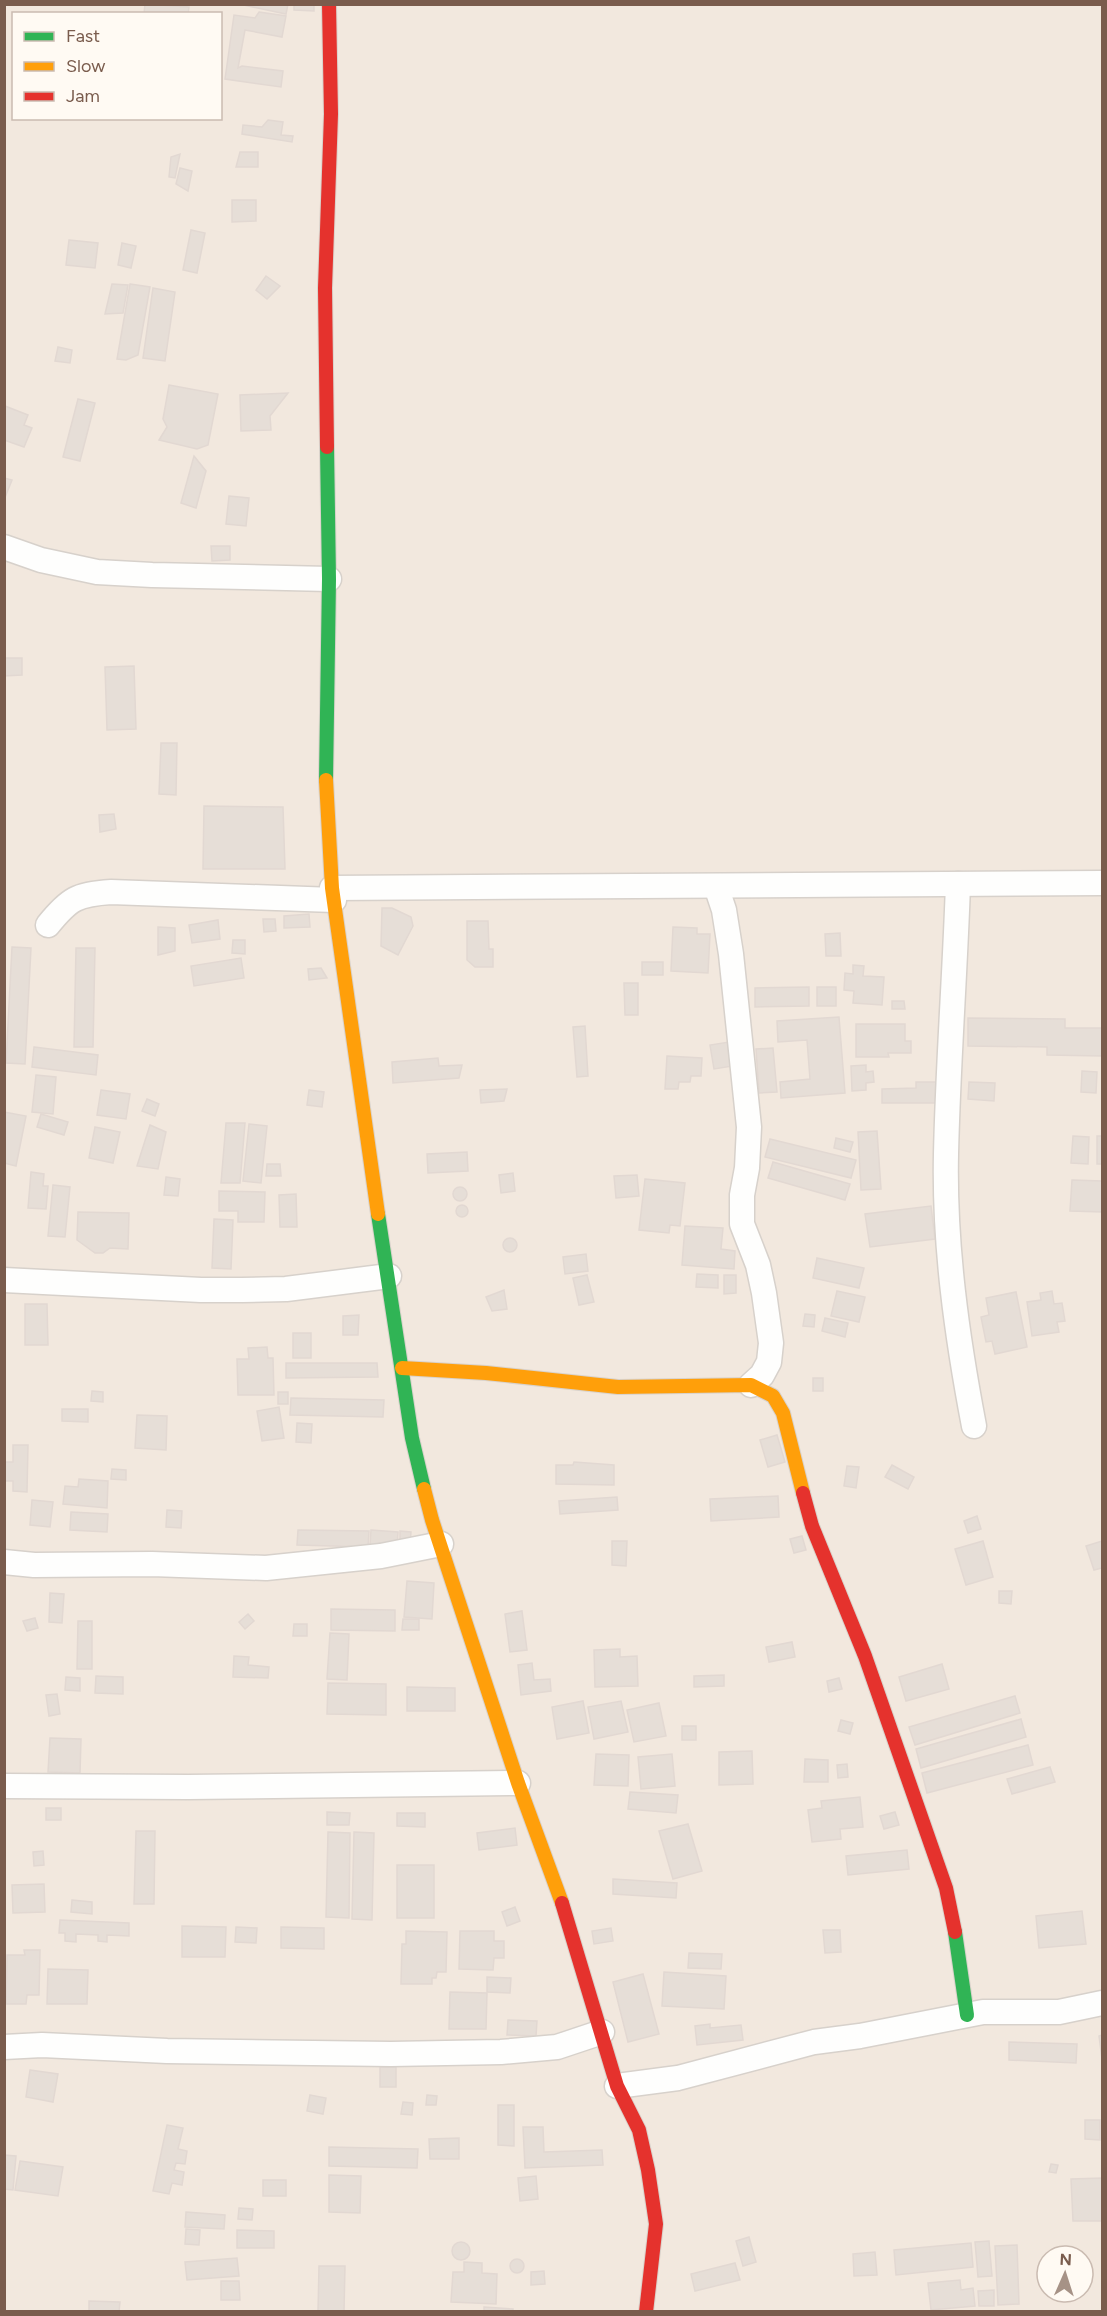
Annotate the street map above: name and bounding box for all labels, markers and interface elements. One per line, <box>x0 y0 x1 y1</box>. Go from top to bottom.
legend <box>12 12 222 120</box>
text: Fast <box>66 25 100 47</box>
text: Slow <box>66 55 105 77</box>
text: Jam <box>66 85 100 107</box>
north arrow <box>1035 2244 1095 2304</box>
text: N <box>1059 2250 1072 2269</box>

